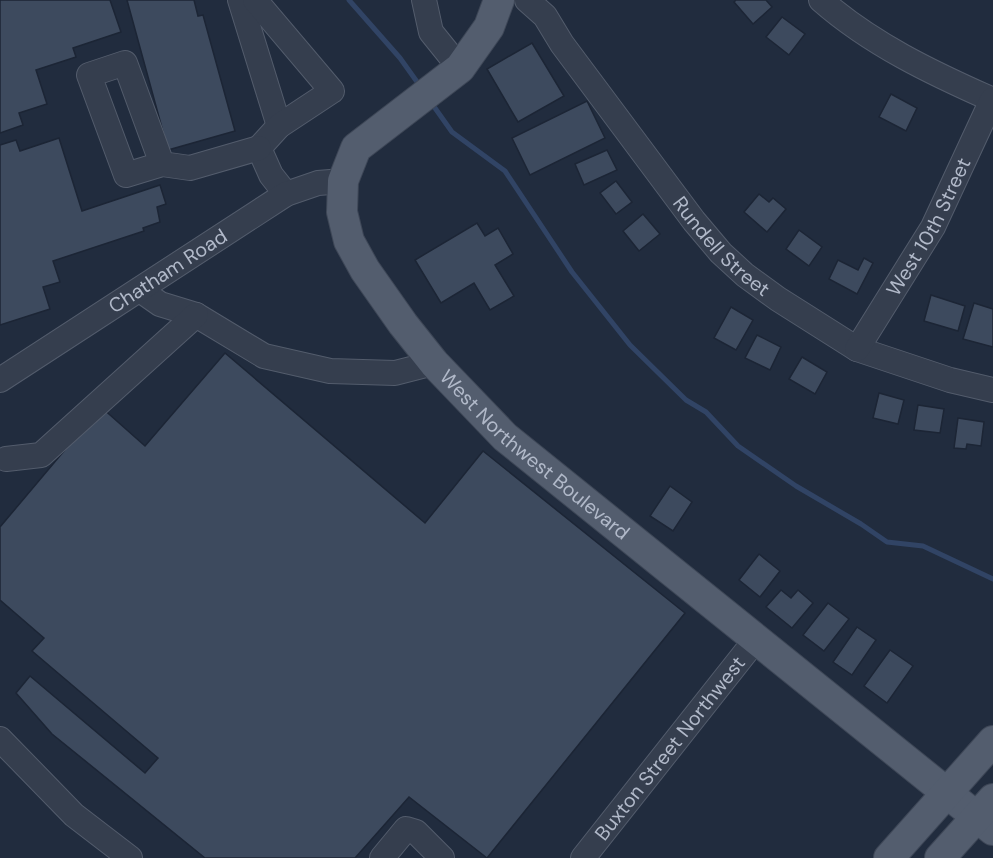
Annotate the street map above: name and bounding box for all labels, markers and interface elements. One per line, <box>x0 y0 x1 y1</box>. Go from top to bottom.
street label: West 10th Street <box>880 153 977 301</box>
street label: Rundell Street <box>667 191 775 302</box>
street label: Chatham Road <box>103 223 232 319</box>
street label: West Northwest Boulevard <box>434 364 635 545</box>
street label: Buxton Street Northwest <box>589 651 751 846</box>

